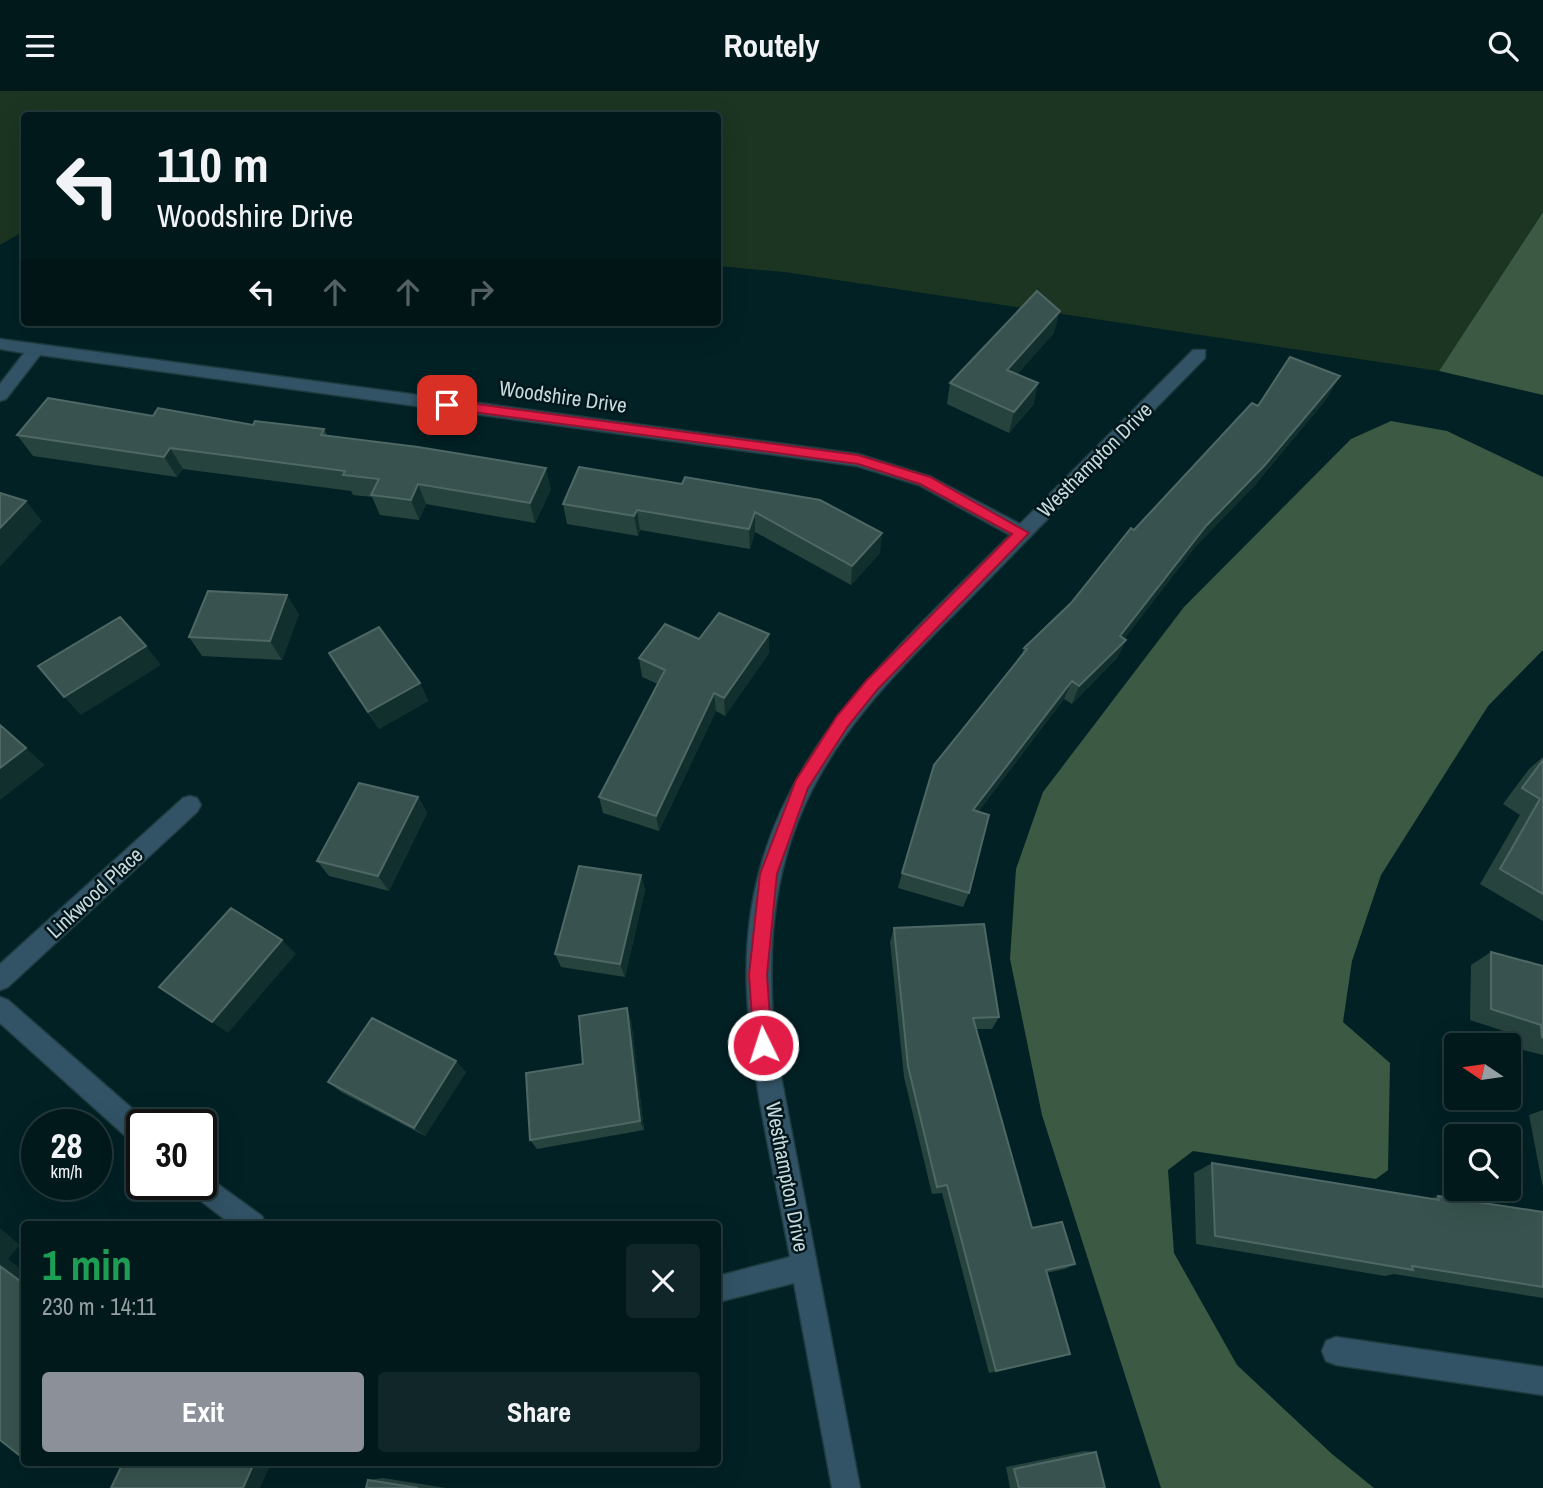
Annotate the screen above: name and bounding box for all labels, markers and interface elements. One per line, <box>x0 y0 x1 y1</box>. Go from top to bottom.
text: Routely <box>723 24 820 67</box>
icon: menu <box>21 27 59 65</box>
icon: search <box>1484 27 1522 65</box>
text: 110 m <box>157 131 269 197</box>
icon: left <box>42 140 133 231</box>
text: Woodshire Drive <box>157 194 353 237</box>
icon: left <box>243 273 281 311</box>
icon: ahead <box>316 273 354 311</box>
icon: ahead <box>389 273 427 311</box>
icon: right <box>462 273 500 311</box>
street label: Woodshire Drive <box>497 373 629 420</box>
pin <box>417 375 477 435</box>
icon: arrive <box>428 386 466 424</box>
street label: Westhampton Drive <box>1031 396 1159 524</box>
street label: Linkwood Place <box>40 841 149 945</box>
position arrow <box>726 1008 800 1082</box>
north arrow <box>1444 1033 1521 1109</box>
map controls <box>1444 1033 1521 1201</box>
street label: Westhampton Drive <box>759 1100 816 1254</box>
speed limit sign: 30 <box>126 1109 217 1200</box>
text: 28 <box>51 1122 82 1169</box>
button: search <box>1444 1124 1521 1201</box>
text: km/h <box>51 1159 83 1184</box>
text: 1 min <box>42 1237 132 1293</box>
button: close <box>626 1244 700 1318</box>
text: 230 m · 14:11 <box>42 1291 156 1322</box>
button: Exit <box>42 1372 364 1452</box>
button: Share <box>378 1372 700 1452</box>

